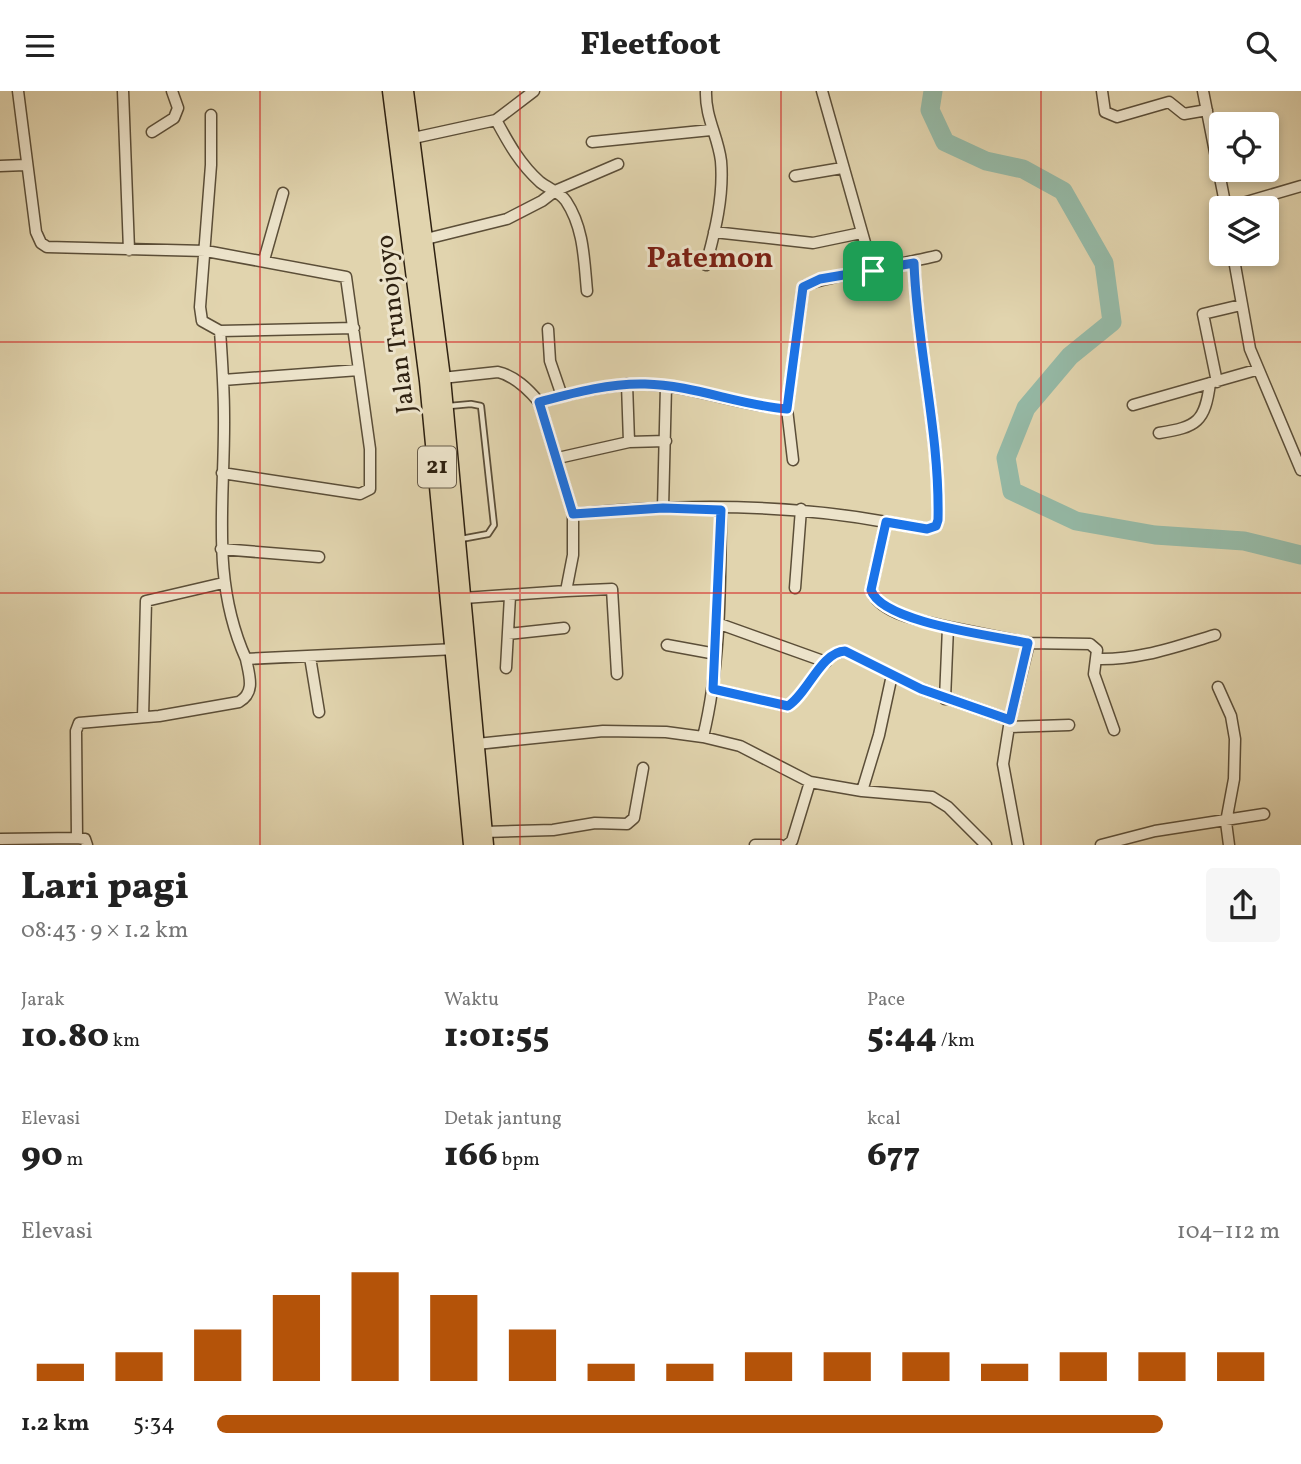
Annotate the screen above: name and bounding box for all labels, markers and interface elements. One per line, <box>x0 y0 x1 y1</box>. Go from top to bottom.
text: Fleetfoot <box>580 24 721 68</box>
icon: menu <box>21 27 59 65</box>
icon: search <box>1242 27 1280 65</box>
map controls <box>1209 112 1279 266</box>
button: locate <box>1209 112 1279 182</box>
button: layers <box>1209 196 1279 266</box>
street label: Jalan Trunojoyo <box>367 233 425 415</box>
district label: Patemon <box>647 238 773 280</box>
pin <box>843 241 903 301</box>
icon: arrive <box>854 252 892 290</box>
road number: 21 <box>418 447 456 487</box>
text: Lari pagi <box>21 862 189 915</box>
button: share <box>1206 868 1280 942</box>
text: 08:43 · 9 × 1.2 km <box>21 915 188 947</box>
text: Jarak <box>21 987 65 1013</box>
text: Waktu <box>444 987 499 1013</box>
text: Pace <box>867 987 905 1013</box>
text: 10.80 <box>21 1013 109 1061</box>
text: 1:01:55 <box>444 1013 549 1061</box>
text: 5:44 <box>867 1013 937 1061</box>
text: km <box>109 1028 140 1054</box>
text: /km <box>937 1028 975 1054</box>
text: Elevasi <box>21 1106 80 1132</box>
text: Detak jantung <box>444 1106 562 1132</box>
text: kcal <box>867 1106 901 1132</box>
text: 90 <box>21 1132 63 1180</box>
text: 166 <box>444 1132 498 1180</box>
text: 677 <box>867 1132 920 1180</box>
text: m <box>63 1147 83 1173</box>
text: bpm <box>498 1147 540 1173</box>
text: Elevasi <box>21 1216 93 1248</box>
text: 104–112 m <box>1177 1216 1280 1248</box>
text: 1.2 km <box>21 1408 90 1440</box>
text: 5:34 <box>133 1408 175 1440</box>

